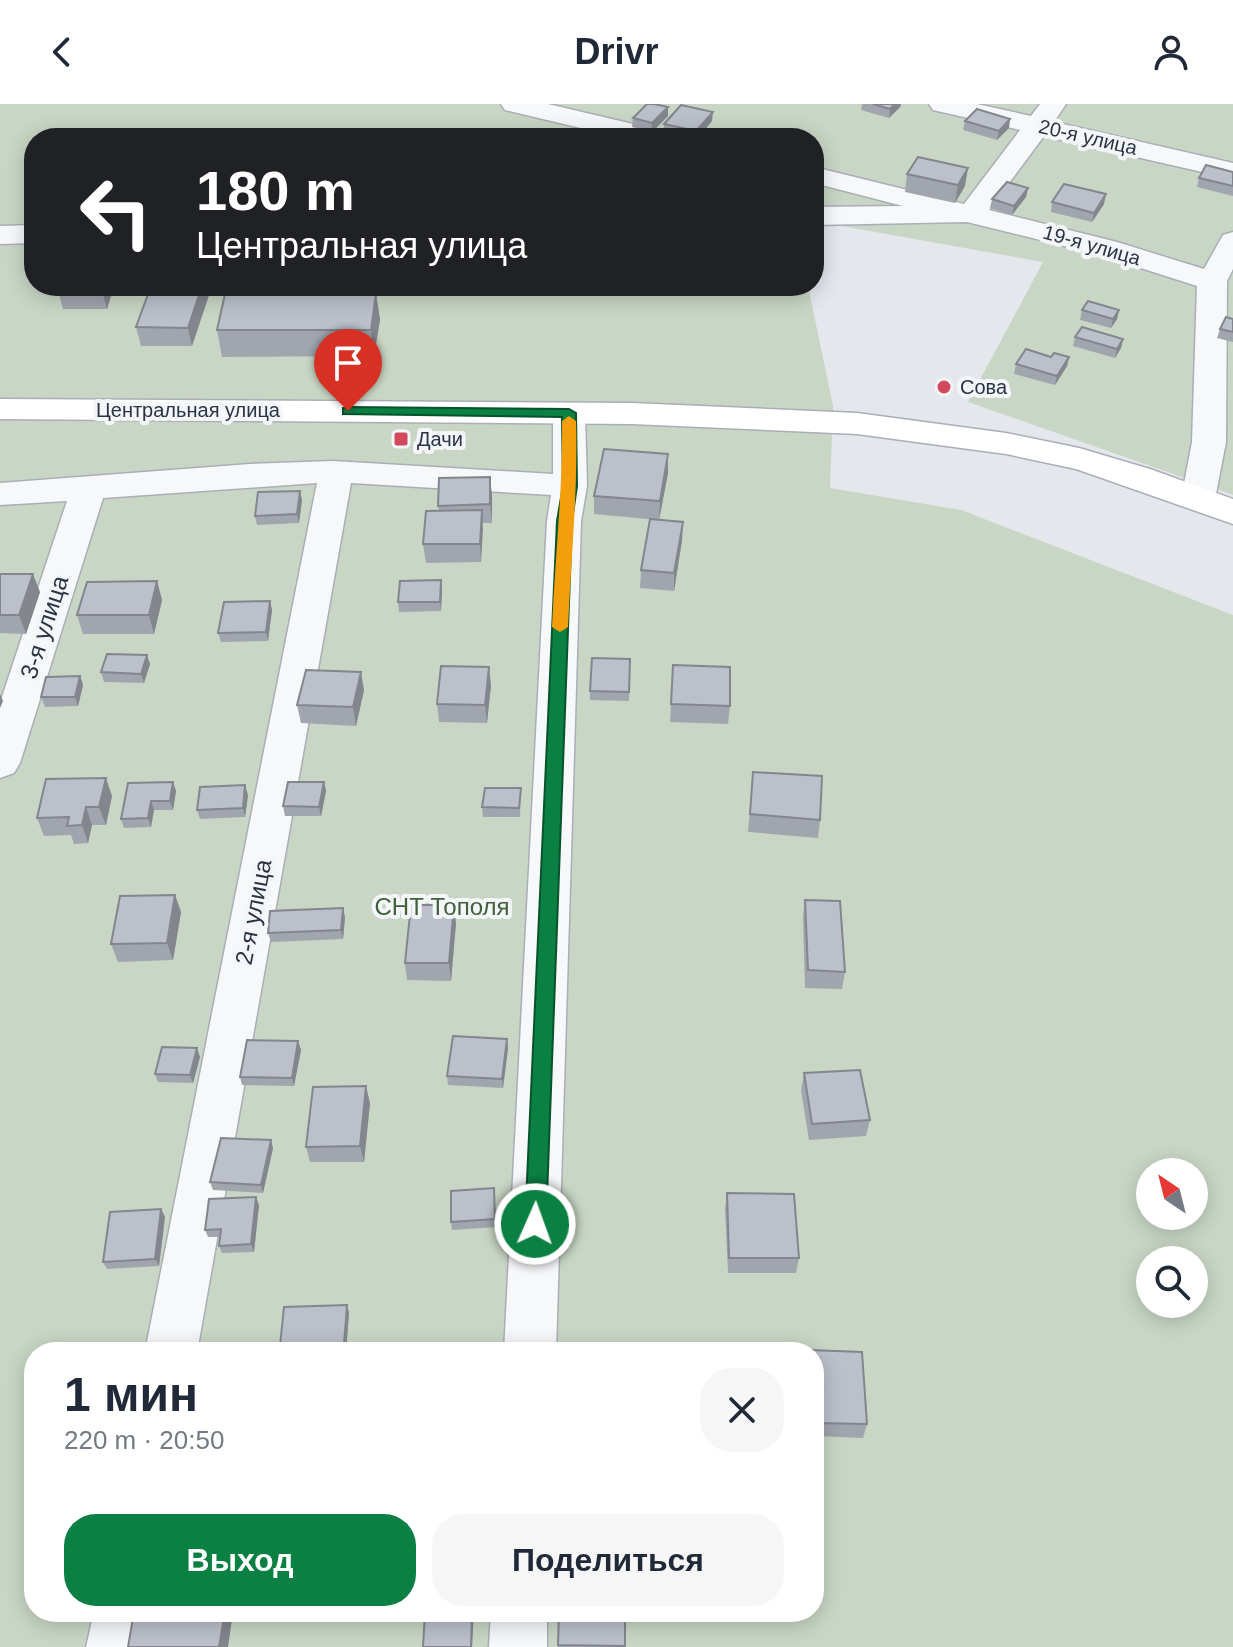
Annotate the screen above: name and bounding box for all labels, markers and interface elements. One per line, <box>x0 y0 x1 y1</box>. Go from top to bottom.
icon: back <box>40 30 84 74</box>
icon: person <box>1149 30 1193 74</box>
text: Drivr <box>574 31 659 72</box>
street label: 20-я улица <box>1037 115 1140 159</box>
text: 180 m <box>196 159 355 222</box>
icon: left <box>64 160 168 264</box>
street label: 19-я улица <box>1041 221 1144 270</box>
text: Центральная улица <box>196 225 527 266</box>
pin <box>314 329 382 411</box>
icon: arrive <box>326 341 370 385</box>
place label: Сова <box>960 376 1008 398</box>
marker: Сова <box>935 378 953 396</box>
street label: Центральная улица <box>96 399 281 421</box>
place label: Дачи <box>417 428 463 450</box>
marker: Дачи <box>392 430 410 448</box>
street label: 3-я улица <box>15 571 74 682</box>
street label: 2-я улица <box>230 856 277 967</box>
park label: СНТ Тополя <box>375 893 509 920</box>
north arrow <box>1136 1158 1208 1230</box>
map controls <box>1136 1158 1208 1318</box>
position arrow <box>493 1182 577 1266</box>
button: search <box>1136 1246 1208 1318</box>
text: 1 мин <box>64 1368 198 1421</box>
button: close <box>700 1368 784 1452</box>
text: 220 m · 20:50 <box>64 1425 224 1455</box>
button: Выход <box>64 1514 416 1606</box>
button: Поделиться <box>432 1514 784 1606</box>

